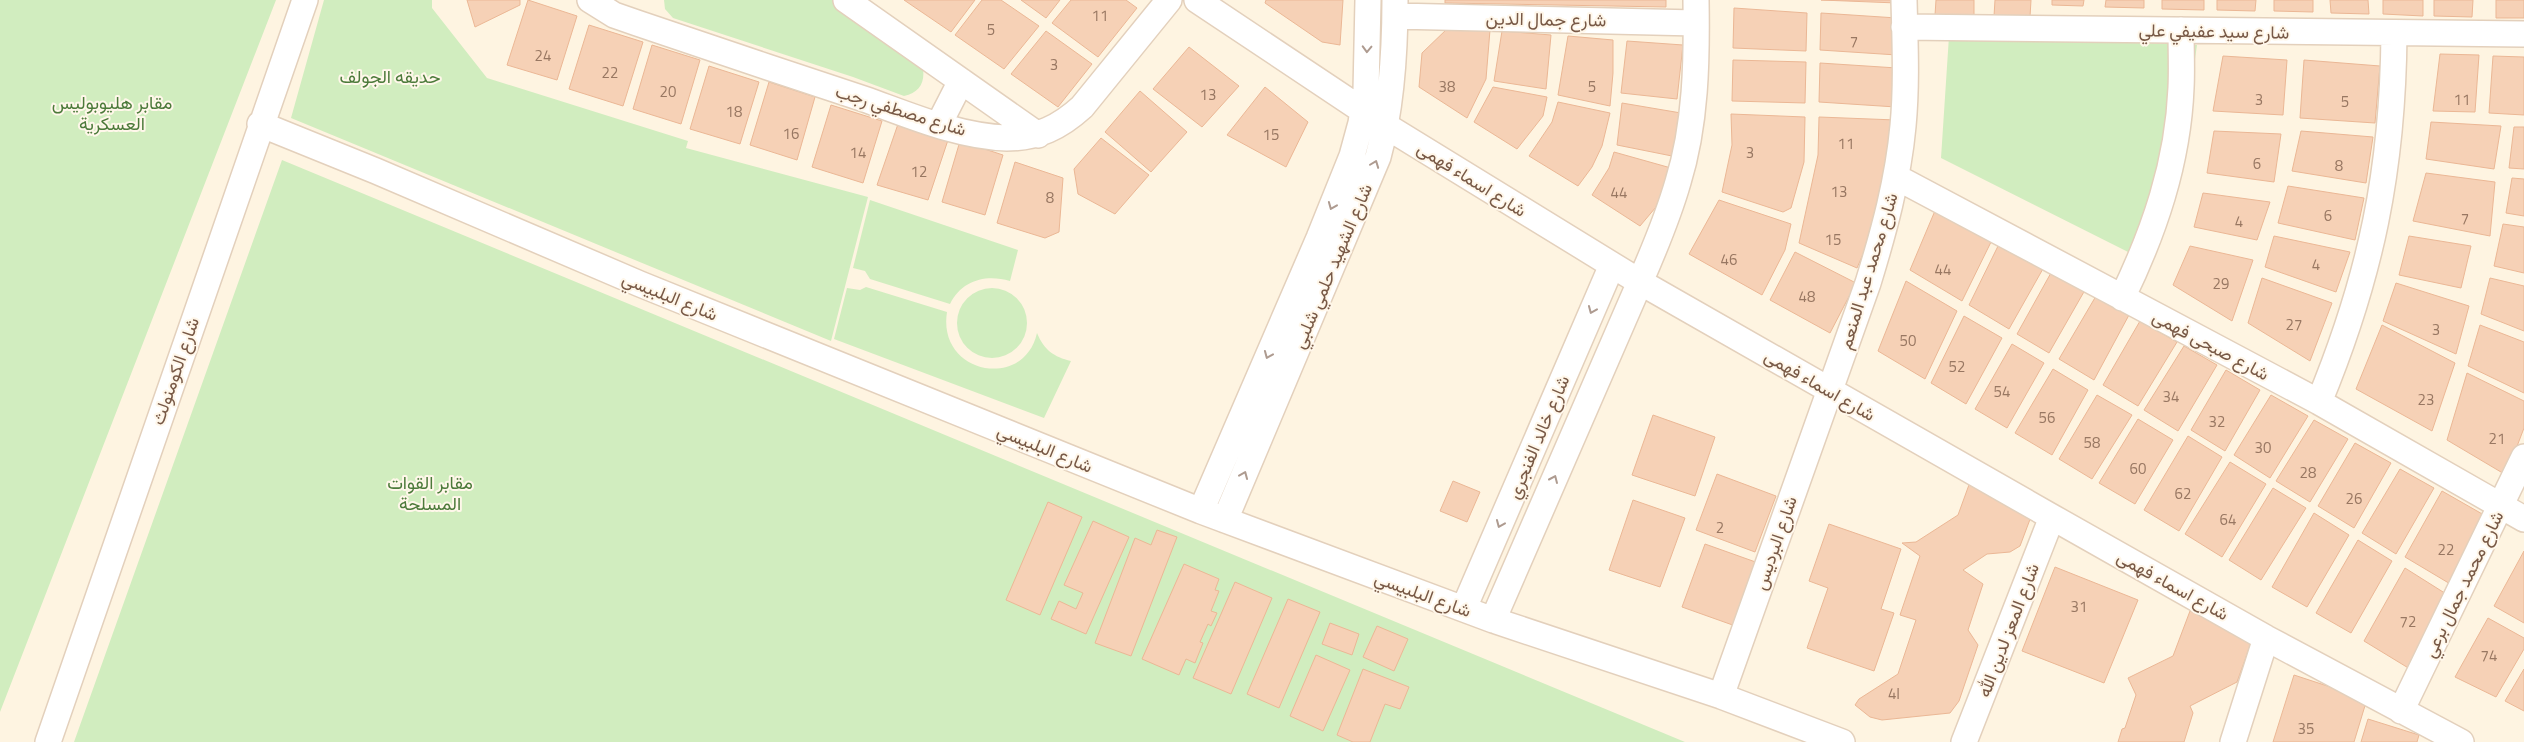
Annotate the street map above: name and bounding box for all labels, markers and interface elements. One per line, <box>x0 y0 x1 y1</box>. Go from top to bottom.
house number: 11 <box>1092 4 1108 27</box>
street label: شارع جمال الدين <box>1485 4 1607 34</box>
street label: شارع سيد عفيفي علي <box>2138 16 2290 48</box>
house number: 5 <box>987 18 995 41</box>
house number: 7 <box>1850 30 1858 53</box>
house number: 24 <box>535 44 551 67</box>
one-way arrow <box>1362 45 1373 53</box>
house number: 3 <box>1050 53 1058 76</box>
house number: 22 <box>602 61 618 84</box>
park label: حديقه الجولف <box>339 63 441 90</box>
house number: 38 <box>1439 75 1455 98</box>
house number: 5 <box>1588 75 1596 98</box>
street label: شارع مصطفي رجب <box>832 77 970 145</box>
house number: 20 <box>660 80 676 103</box>
house number: 13 <box>1200 83 1216 106</box>
house number: 3 <box>2255 88 2263 111</box>
house number: 11 <box>2454 88 2470 111</box>
park label: مقابر هليوبوليس العسكرية <box>52 89 172 137</box>
house number: 5 <box>2341 90 2349 113</box>
house number: 18 <box>726 100 742 123</box>
house number: 16 <box>783 122 799 145</box>
house number: 15 <box>1263 123 1279 146</box>
house number: 11 <box>1838 132 1854 155</box>
street label: شارع اسماء فهمى <box>1412 135 1532 223</box>
house number: 14 <box>850 141 866 164</box>
house number: 3 <box>1746 141 1754 164</box>
house number: 6 <box>2253 152 2261 175</box>
house number: 8 <box>2335 154 2343 177</box>
house number: 12 <box>911 160 927 183</box>
one-way arrow <box>1369 160 1379 169</box>
street label: شارع الشهيد حلمي شلبي <box>1285 179 1381 354</box>
house number: 13 <box>1831 180 1847 203</box>
house number: 44 <box>1611 181 1627 204</box>
house number: 8 <box>1046 186 1054 209</box>
street label: شارع محمد عبد المنعم <box>1831 189 1905 353</box>
one-way arrow <box>1328 201 1338 210</box>
house number: 6 <box>2324 204 2332 227</box>
house number: 7 <box>2461 207 2469 230</box>
house number: 4 <box>2235 210 2243 233</box>
house number: 15 <box>1825 228 1841 251</box>
house number: 46 <box>1721 248 1737 271</box>
house number: 4 <box>2312 253 2320 276</box>
house number: 44 <box>1935 258 1951 281</box>
street label: شارع البلبيسي <box>617 265 722 329</box>
house number: 29 <box>2213 272 2229 295</box>
house number: 48 <box>1799 285 1815 308</box>
street label: شارع صبحى فهمى <box>2148 303 2274 387</box>
one-way arrow <box>1588 305 1599 314</box>
house number: 27 <box>2286 313 2302 336</box>
street label: شارع الكومنولث <box>144 314 206 428</box>
house number: 3 <box>2432 318 2440 341</box>
house number: 50 <box>1900 329 1916 352</box>
street label: شارع اسماء فهمى <box>1759 342 1881 428</box>
one-way arrow <box>1264 350 1275 359</box>
house number: 52 <box>1949 355 1965 378</box>
street label: شارع خالد الفنجري <box>1500 371 1578 504</box>
house number: 54 <box>1994 380 2010 403</box>
house number: 34 <box>2163 385 2179 408</box>
house number: 23 <box>2418 388 2434 411</box>
house number: 56 <box>2039 406 2055 429</box>
house number: 32 <box>2209 410 2225 433</box>
street label: شارع البلبيسي <box>992 417 1097 481</box>
house number: 21 <box>2489 427 2505 450</box>
house number: 58 <box>2084 431 2100 454</box>
house number: 30 <box>2255 436 2271 459</box>
house number: 60 <box>2130 457 2146 480</box>
house number: 28 <box>2300 461 2316 484</box>
park label: مقابر القوات المسلحة <box>387 469 473 517</box>
one-way arrow <box>1238 471 1248 480</box>
one-way arrow <box>1548 475 1559 484</box>
house number: 62 <box>2175 482 2191 505</box>
house number: 26 <box>2346 487 2362 510</box>
street label: شارع البرديس <box>1746 492 1804 594</box>
street label: شارع محمد جمال برعي <box>2416 506 2512 663</box>
house number: 64 <box>2220 508 2236 531</box>
house number: 2 <box>1716 516 1724 539</box>
one-way arrow <box>1496 519 1507 528</box>
house number: 22 <box>2438 538 2454 561</box>
street label: شارع اسماء فهمى <box>2112 543 2234 627</box>
street label: شارع المعز لدين الله <box>1970 559 2046 701</box>
street label: شارع البلبيسي <box>1370 564 1475 626</box>
house number: 31 <box>2071 595 2087 618</box>
house number: 72 <box>2400 610 2416 633</box>
house number: 74 <box>2481 644 2497 667</box>
house number: 4I <box>1888 682 1900 705</box>
house number: 35 <box>2298 717 2314 740</box>

